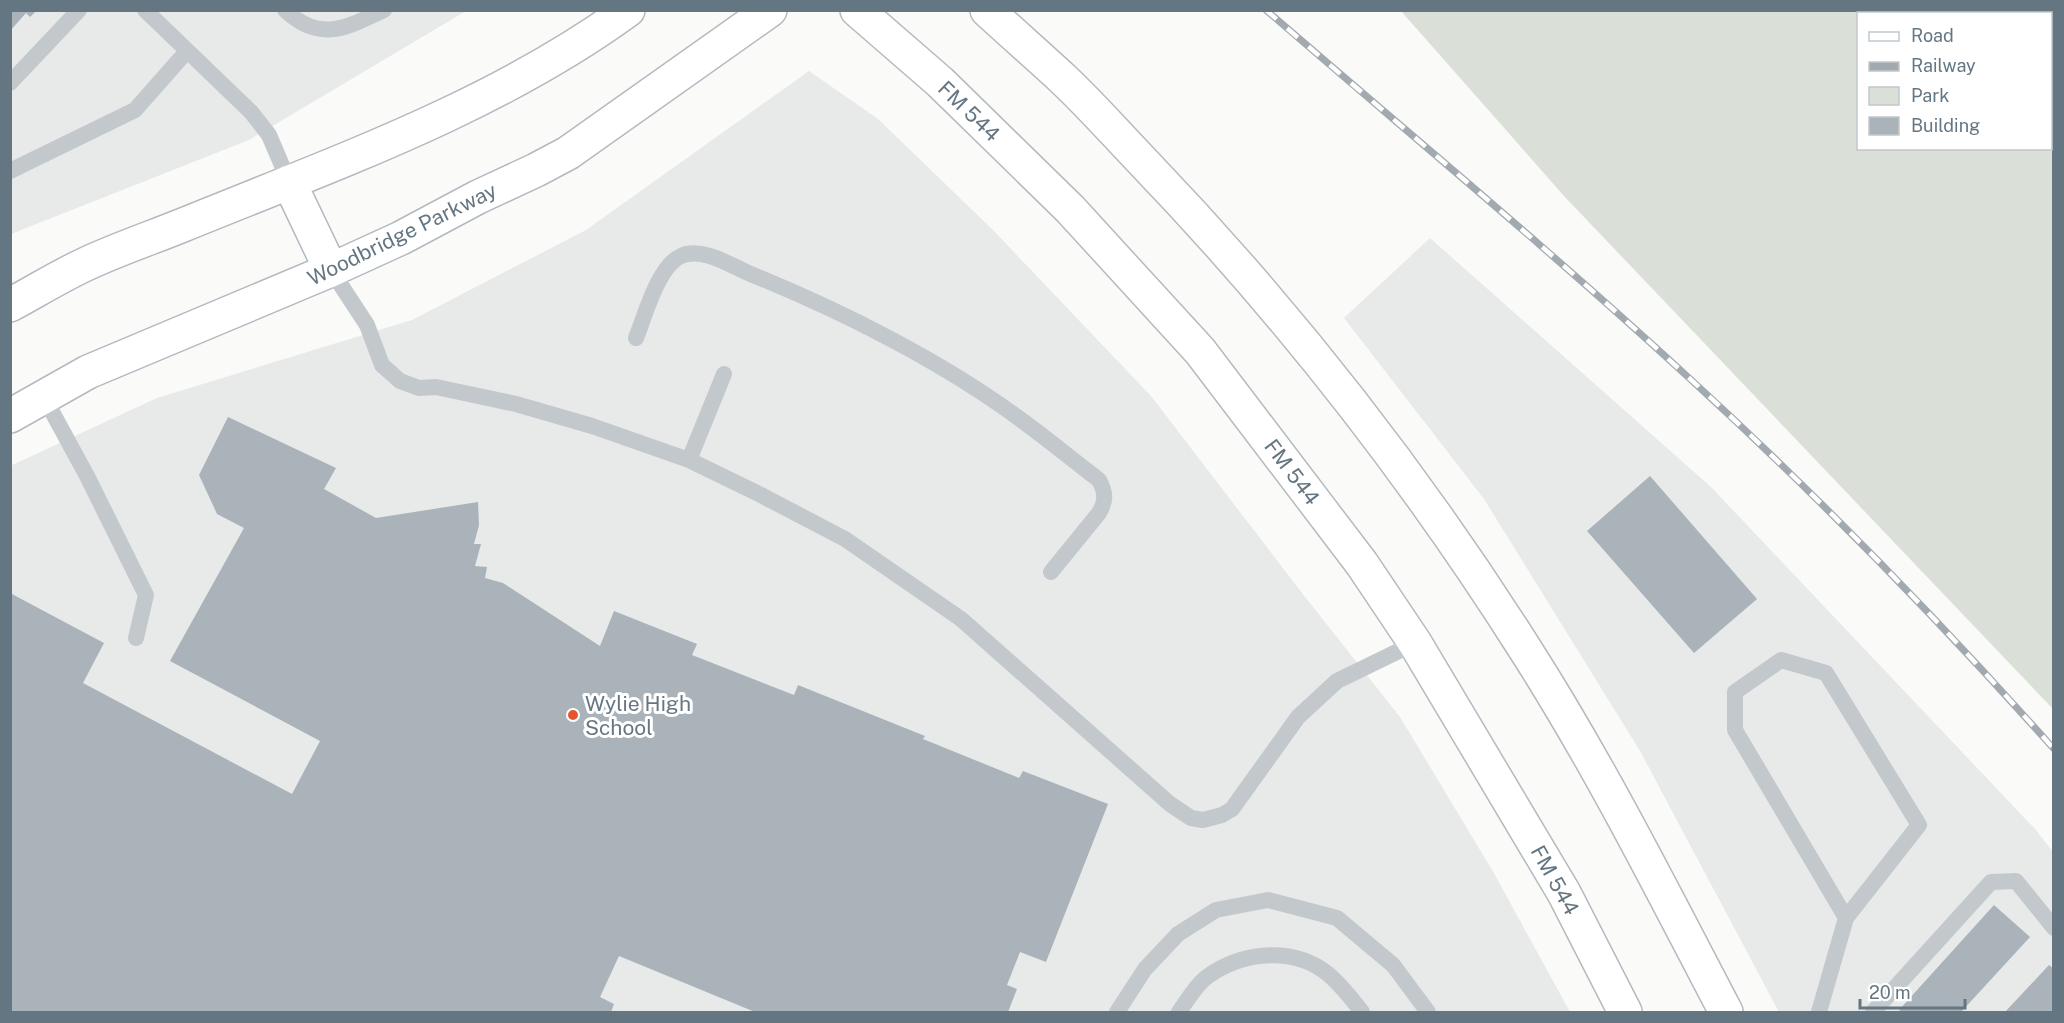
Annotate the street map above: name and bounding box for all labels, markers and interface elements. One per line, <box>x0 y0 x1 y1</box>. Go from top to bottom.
legend <box>1857 12 2052 150</box>
text: Road <box>1911 25 1954 46</box>
text: Railway <box>1911 55 1976 76</box>
street label: FM 544 <box>933 76 1005 146</box>
text: Park <box>1911 85 1949 106</box>
text: Building <box>1911 115 1980 136</box>
street label: Woodbridge Parkway <box>303 177 501 291</box>
street label: FM 544 <box>1259 434 1325 510</box>
place label: Wylie High School <box>585 691 691 740</box>
marker: Wylie High School <box>566 708 580 722</box>
street label: FM 544 <box>1526 841 1584 919</box>
scale bar <box>1860 972 1965 1010</box>
text: 20 m <box>1869 982 1911 1003</box>

